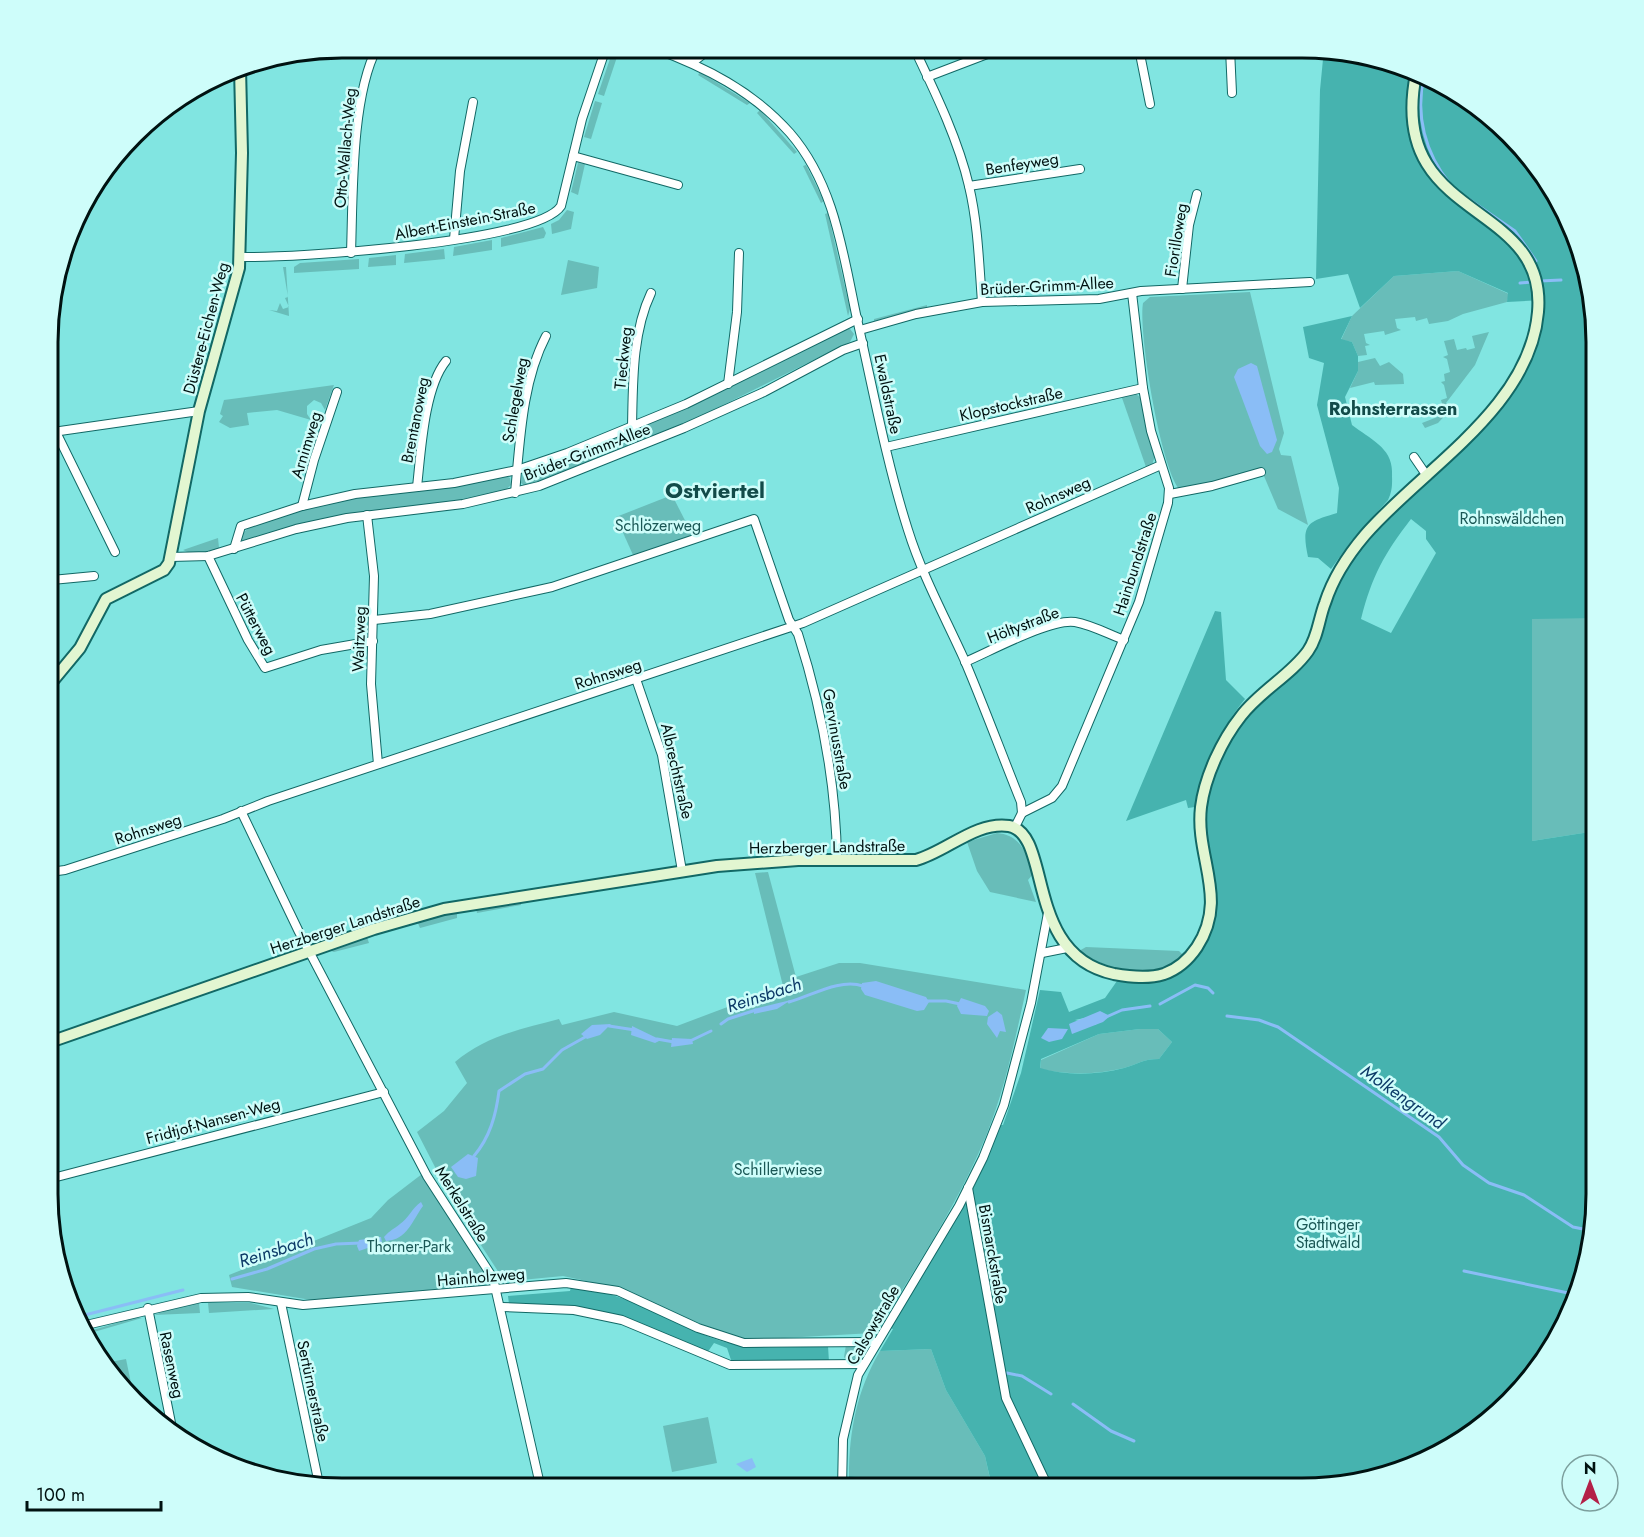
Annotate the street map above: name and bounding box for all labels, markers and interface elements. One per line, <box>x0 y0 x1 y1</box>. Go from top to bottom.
street label: Otto-Wallach-Weg <box>328 87 362 209</box>
street label: Benfeyweg <box>984 147 1060 181</box>
street label: Albert-Einstein-Straße <box>393 196 537 246</box>
street label: Fiorilloweg <box>1159 201 1193 279</box>
street label: Düstere-Eichen-Weg <box>177 260 235 396</box>
street label: Brüder-Grimm-Allee <box>980 271 1114 301</box>
street label: Tieckweg <box>608 326 638 390</box>
street label: Ewaldstraße <box>868 352 908 436</box>
street label: Schlegelweg <box>496 356 534 444</box>
street label: Brentanoweg <box>395 375 435 465</box>
street label: Klopstockstraße <box>957 381 1065 427</box>
district label: Rohnsterrassen <box>1329 396 1457 422</box>
street label: Arnimweg <box>285 409 327 481</box>
street label: Brüder-Grimm-Allee <box>520 417 654 487</box>
street label: Rohnsweg <box>1022 470 1094 520</box>
district label: Ostviertel <box>665 474 765 506</box>
park label: Rohnswäldchen <box>1460 507 1565 530</box>
street label: Hainbundstraße <box>1107 509 1163 619</box>
park label: Schlözerweg <box>615 514 701 537</box>
street label: Pütterweg <box>230 589 282 659</box>
street label: Höltystraße <box>984 601 1062 649</box>
street label: Waitzweg <box>346 606 372 672</box>
street label: Rohnsweg <box>572 652 644 696</box>
street label: Gervinusstraße <box>817 687 857 791</box>
street label: Albrechtstraße <box>655 721 699 821</box>
street label: Rohnsweg <box>112 807 184 851</box>
street label: Herzberger Landstraße <box>749 834 905 860</box>
street label: Herzberger Landstraße <box>267 890 423 960</box>
water label: Reinsbach <box>723 971 805 1019</box>
water label: Molkengrund <box>1356 1058 1451 1136</box>
street label: Fridtjof-Nansen-Weg <box>143 1092 283 1150</box>
park label: Schillerwiese <box>734 1158 822 1181</box>
street label: Merkelstraße <box>429 1161 495 1247</box>
street label: Bismarckstraße <box>973 1203 1013 1305</box>
park label: Göttinger Stadtwald <box>1296 1213 1361 1254</box>
water label: Reinsbach <box>235 1226 317 1274</box>
park label: Thorner-Park <box>367 1235 452 1258</box>
street label: Hainholzweg <box>436 1262 526 1292</box>
street label: Calsowstraße <box>841 1281 905 1369</box>
street label: Rasenweg <box>154 1330 190 1400</box>
street label: Sertürnerstraße <box>291 1338 335 1444</box>
north arrow <box>1560 1453 1620 1513</box>
text: N <box>1584 1457 1596 1480</box>
scale bar <box>27 1474 160 1512</box>
text: 100 m <box>36 1482 85 1508</box>

